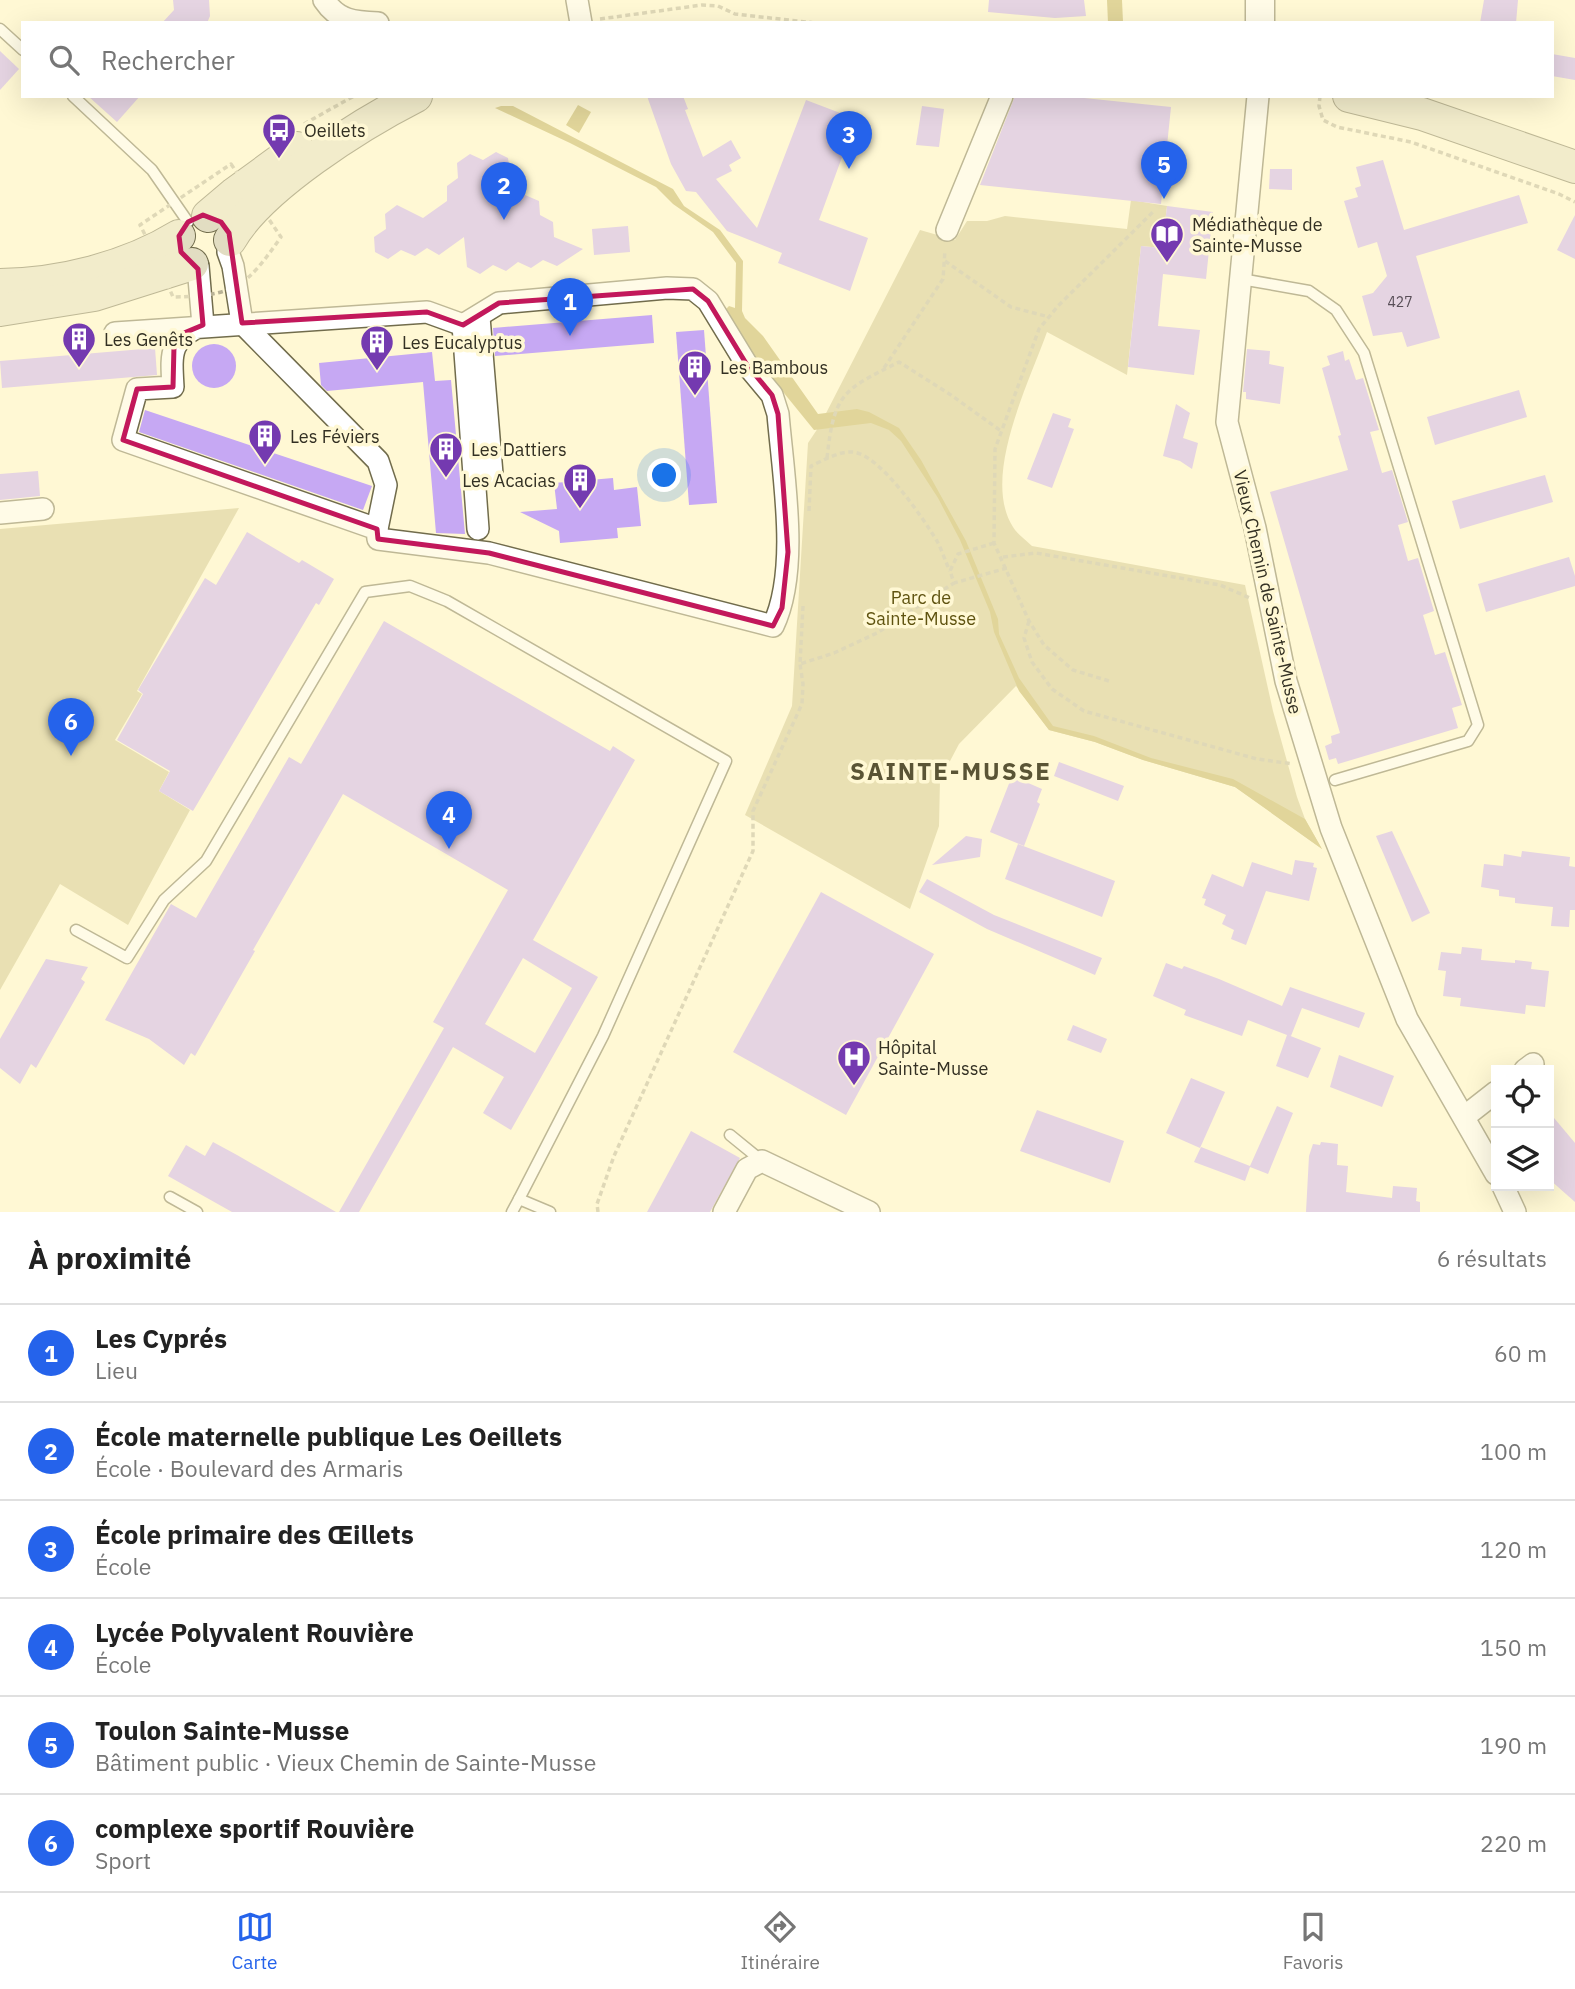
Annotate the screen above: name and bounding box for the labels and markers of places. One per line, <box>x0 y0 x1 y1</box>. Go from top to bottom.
bus stop icon: Oeillets <box>260 111 298 160</box>
pin: 3 <box>826 111 872 169</box>
place label: Oeillets <box>304 119 366 142</box>
pin: 5 <box>1141 141 1187 199</box>
pin: 2 <box>481 162 527 220</box>
place label: Médiathèque de Sainte-Musse <box>1192 213 1323 257</box>
library icon: Médiathèque de Sainte-Musse <box>1148 215 1186 264</box>
pin: 1 <box>547 278 593 336</box>
building icon: Les Genêts <box>60 320 98 369</box>
building icon: Les Eucalyptus <box>358 323 396 372</box>
place label: Les Genêts <box>104 328 193 351</box>
place label: Les Eucalyptus <box>402 331 522 354</box>
building icon: Les Bambous <box>676 348 714 397</box>
place label: Les Bambous <box>720 356 828 379</box>
building icon: Les Féviers <box>246 417 284 466</box>
place label: Les Féviers <box>290 425 380 448</box>
building icon: Les Dattiers <box>427 430 465 479</box>
place label: Les Dattiers <box>471 438 567 461</box>
building icon: Les Acacias <box>561 461 599 510</box>
place label: Les Acacias <box>462 469 556 492</box>
pin: 6 <box>48 698 94 756</box>
pin: 4 <box>426 791 472 849</box>
place label: Hôpital Sainte-Musse <box>878 1036 989 1080</box>
hospital icon: Hôpital Sainte-Musse <box>835 1038 873 1087</box>

